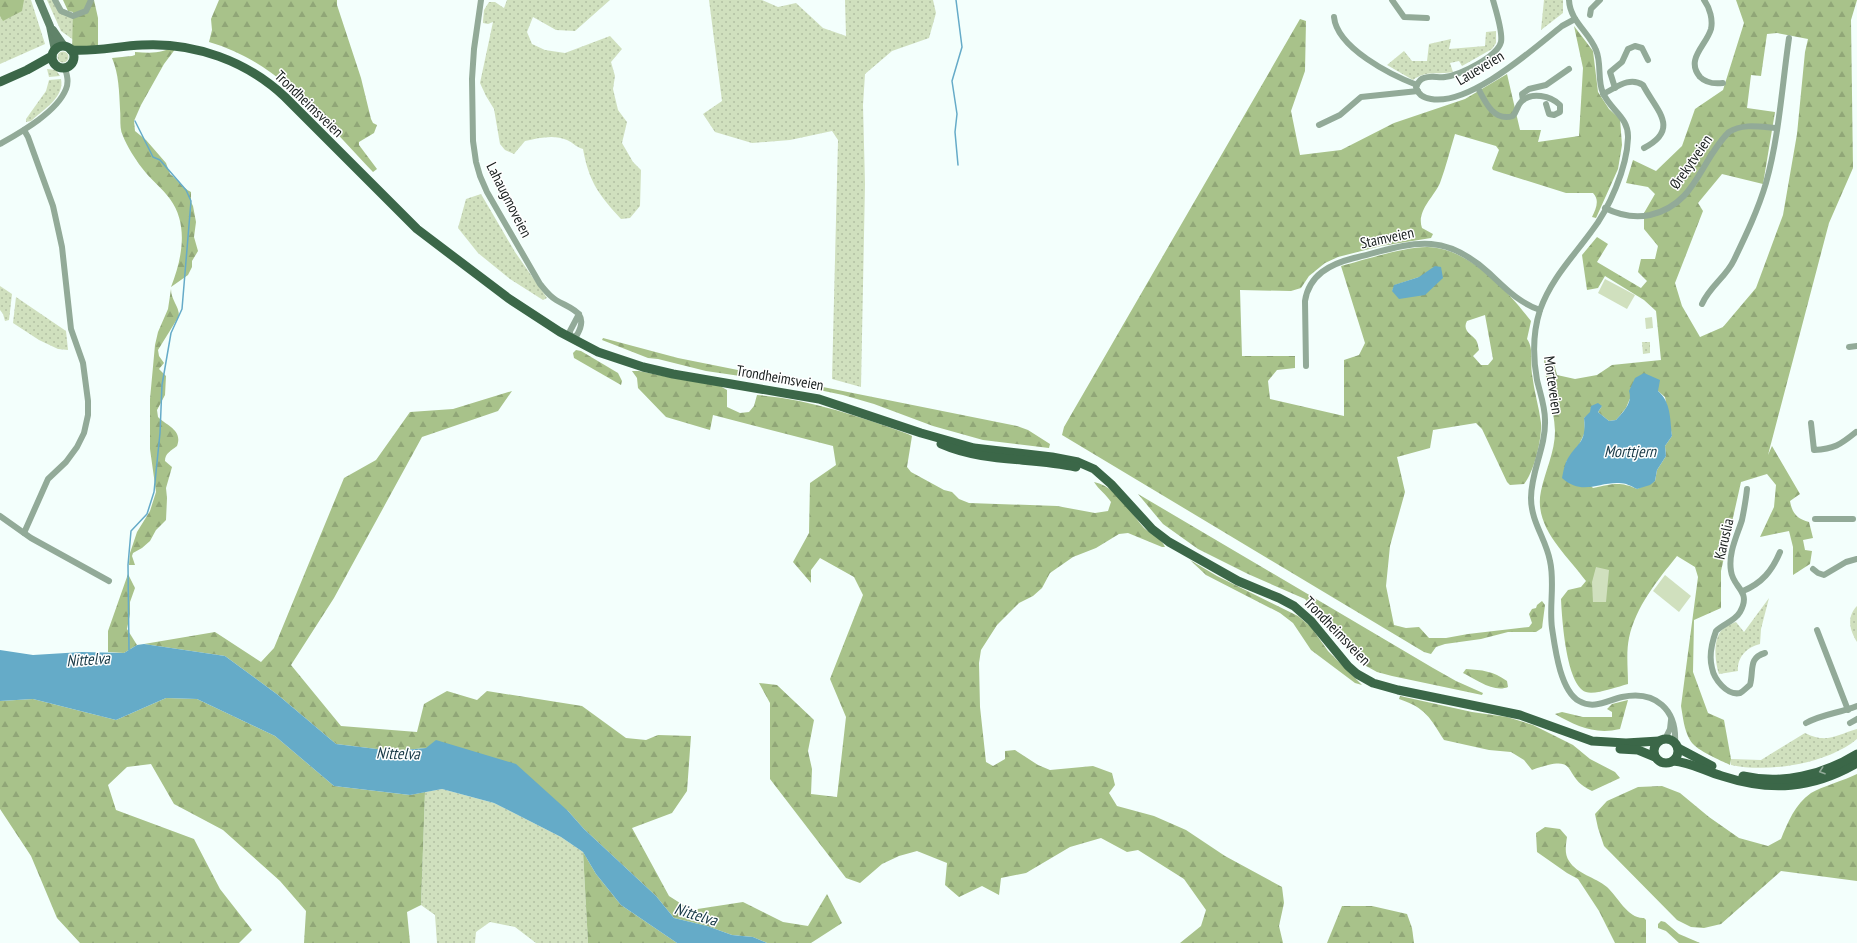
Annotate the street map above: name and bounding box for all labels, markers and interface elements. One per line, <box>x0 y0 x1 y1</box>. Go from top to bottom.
street label: Laueveien <box>1452 46 1507 89</box>
street label: Trondheimsveien <box>271 66 348 141</box>
street label: Ørekytveien <box>1665 131 1716 193</box>
street label: Lahaugmoveien <box>482 159 536 241</box>
street label: Stamveien <box>1358 223 1415 252</box>
street label: Morteveien <box>1540 355 1567 415</box>
street label: Trondheimsveien <box>735 361 825 395</box>
water label: Morttjern <box>1604 441 1657 461</box>
street label: Karuslia <box>1710 517 1737 561</box>
street label: Trondheimsveien <box>1300 592 1375 669</box>
water label: Nittelva <box>66 647 112 670</box>
water label: Nittelva <box>376 743 422 763</box>
one-way arrow <box>1818 766 1825 774</box>
water label: Nittelva <box>672 898 721 930</box>

